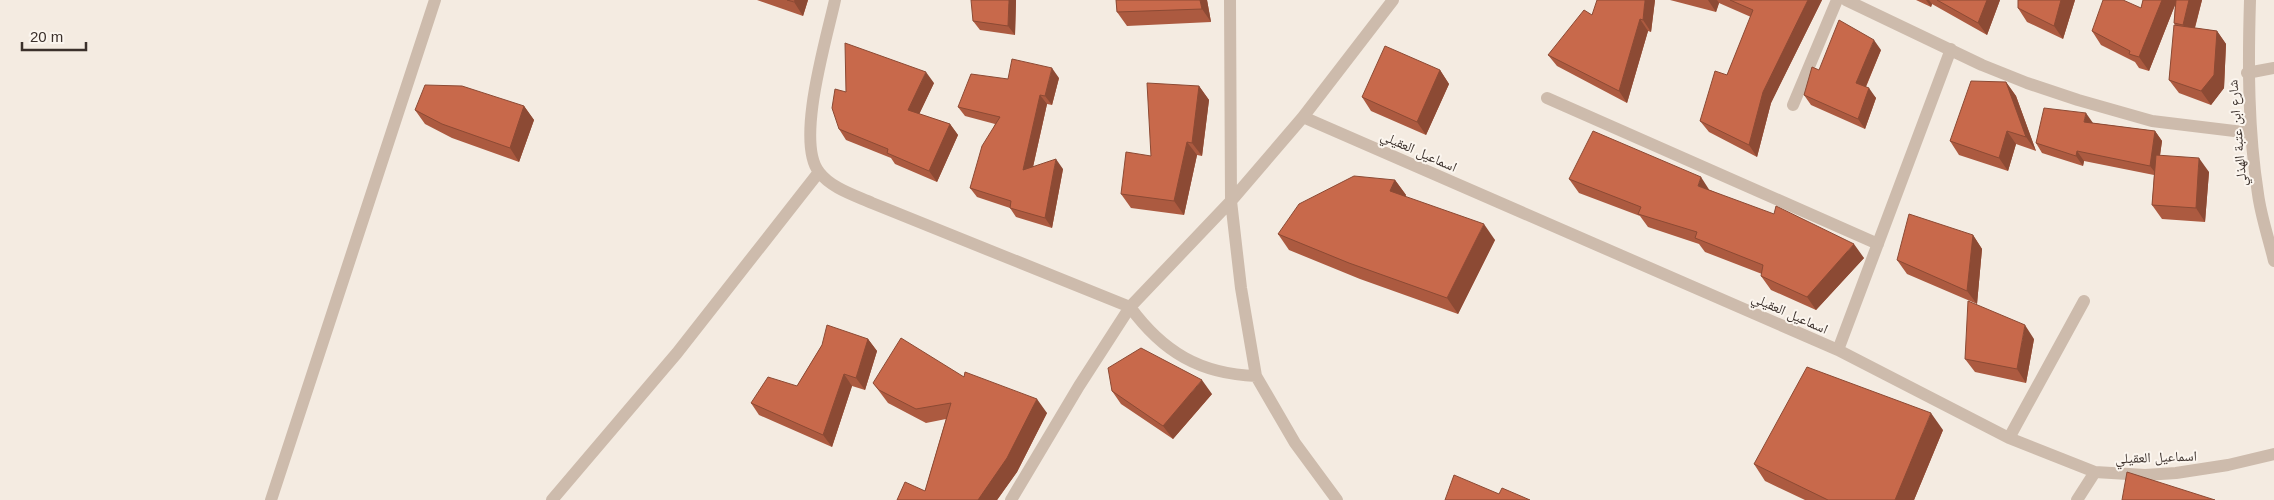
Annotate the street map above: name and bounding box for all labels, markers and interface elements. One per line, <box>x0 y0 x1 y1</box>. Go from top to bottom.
scale bar <box>22 20 86 52</box>
text: 20 m <box>30 28 63 45</box>
street label: شارع ابن عتبة الهذلي <box>2224 79 2253 187</box>
street label: اسماعيل العقيلي <box>1377 127 1460 178</box>
street label: اسماعيل العقيلي <box>1748 289 1831 340</box>
street label: اسماعيل العقيلي <box>2115 448 2197 470</box>

